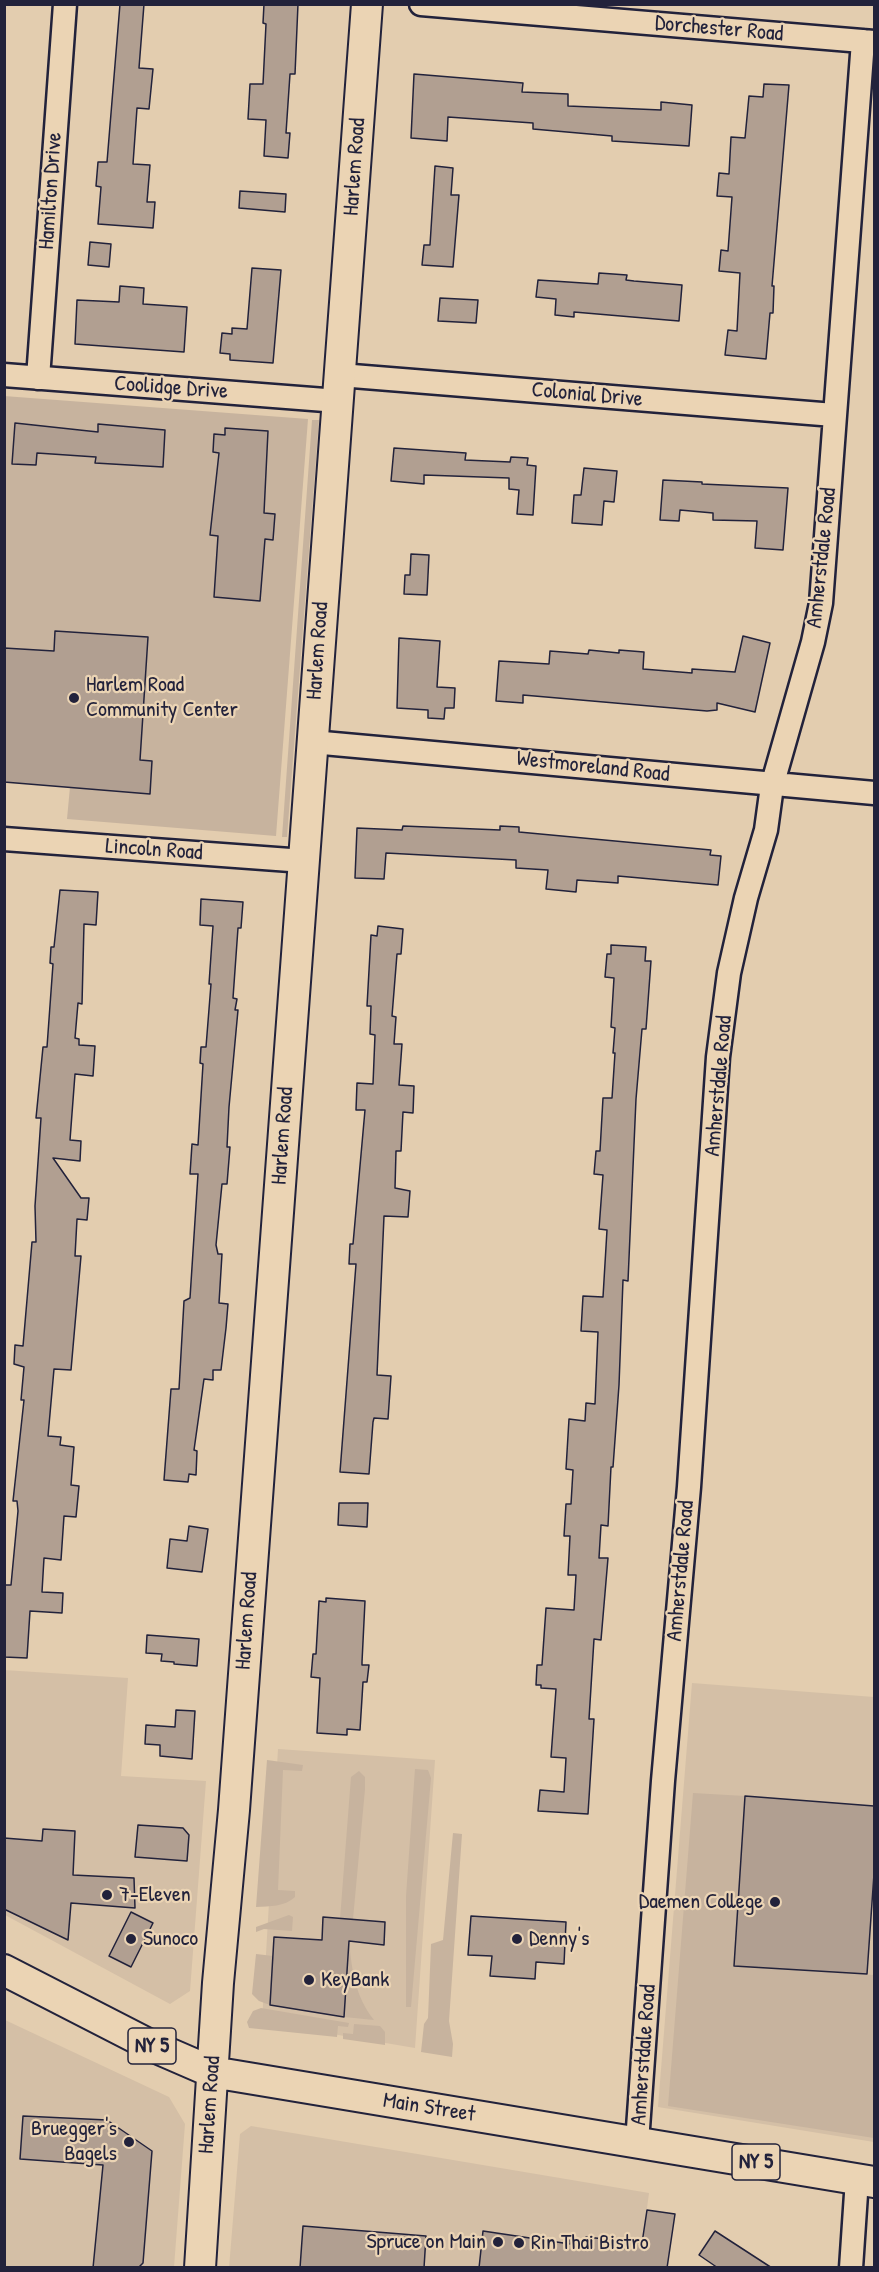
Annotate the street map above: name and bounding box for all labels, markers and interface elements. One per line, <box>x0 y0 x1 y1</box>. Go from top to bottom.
street label: Dorchester Road <box>654 10 784 48</box>
street label: Harlem Road <box>338 117 372 217</box>
street label: Hamilton Drive <box>34 131 68 251</box>
street label: Coolidge Drive <box>113 371 229 405</box>
street label: Colonial Drive <box>530 377 644 413</box>
street label: Amherstdale Road <box>801 486 843 630</box>
street label: Harlem Road <box>301 601 335 701</box>
place label: Harlem Road Community Center <box>86 672 238 724</box>
marker: Harlem Road Community Center <box>67 691 81 705</box>
street label: Westmoreland Road <box>515 746 671 788</box>
street label: Lincoln Road <box>105 833 203 867</box>
street label: Amherstdale Road <box>700 1015 738 1157</box>
street label: Harlem Road <box>266 1086 300 1186</box>
street label: Amherstdale Road <box>662 1500 700 1642</box>
street label: Harlem Road <box>230 1571 264 1671</box>
place label: 7-Eleven <box>119 1882 191 1908</box>
marker: 7-Eleven <box>100 1888 114 1902</box>
place label: Daemen College <box>639 1889 763 1915</box>
marker: Daemen College <box>768 1895 782 1909</box>
place label: Sunoco <box>143 1926 198 1952</box>
place label: Denny's <box>529 1926 589 1952</box>
marker: Sunoco <box>124 1932 138 1946</box>
marker: Denny's <box>510 1932 524 1946</box>
place label: KeyBank <box>321 1967 389 1993</box>
marker: KeyBank <box>302 1973 316 1987</box>
street label: Amherstdale Road <box>626 1984 662 2126</box>
road number: NY 5 <box>128 2028 176 2064</box>
street label: Harlem Road <box>193 2055 227 2155</box>
street label: Main Street <box>381 2088 477 2128</box>
place label: Bruegger's Bagels <box>31 2116 117 2168</box>
marker: Bruegger's Bagels <box>122 2135 136 2149</box>
road number: NY 5 <box>732 2144 780 2180</box>
place label: Spruce on Main <box>366 2229 486 2255</box>
place label: Rin Thai Bistro <box>531 2230 649 2256</box>
marker: Spruce on Main <box>491 2235 505 2249</box>
marker: Rin Thai Bistro <box>512 2236 526 2250</box>

